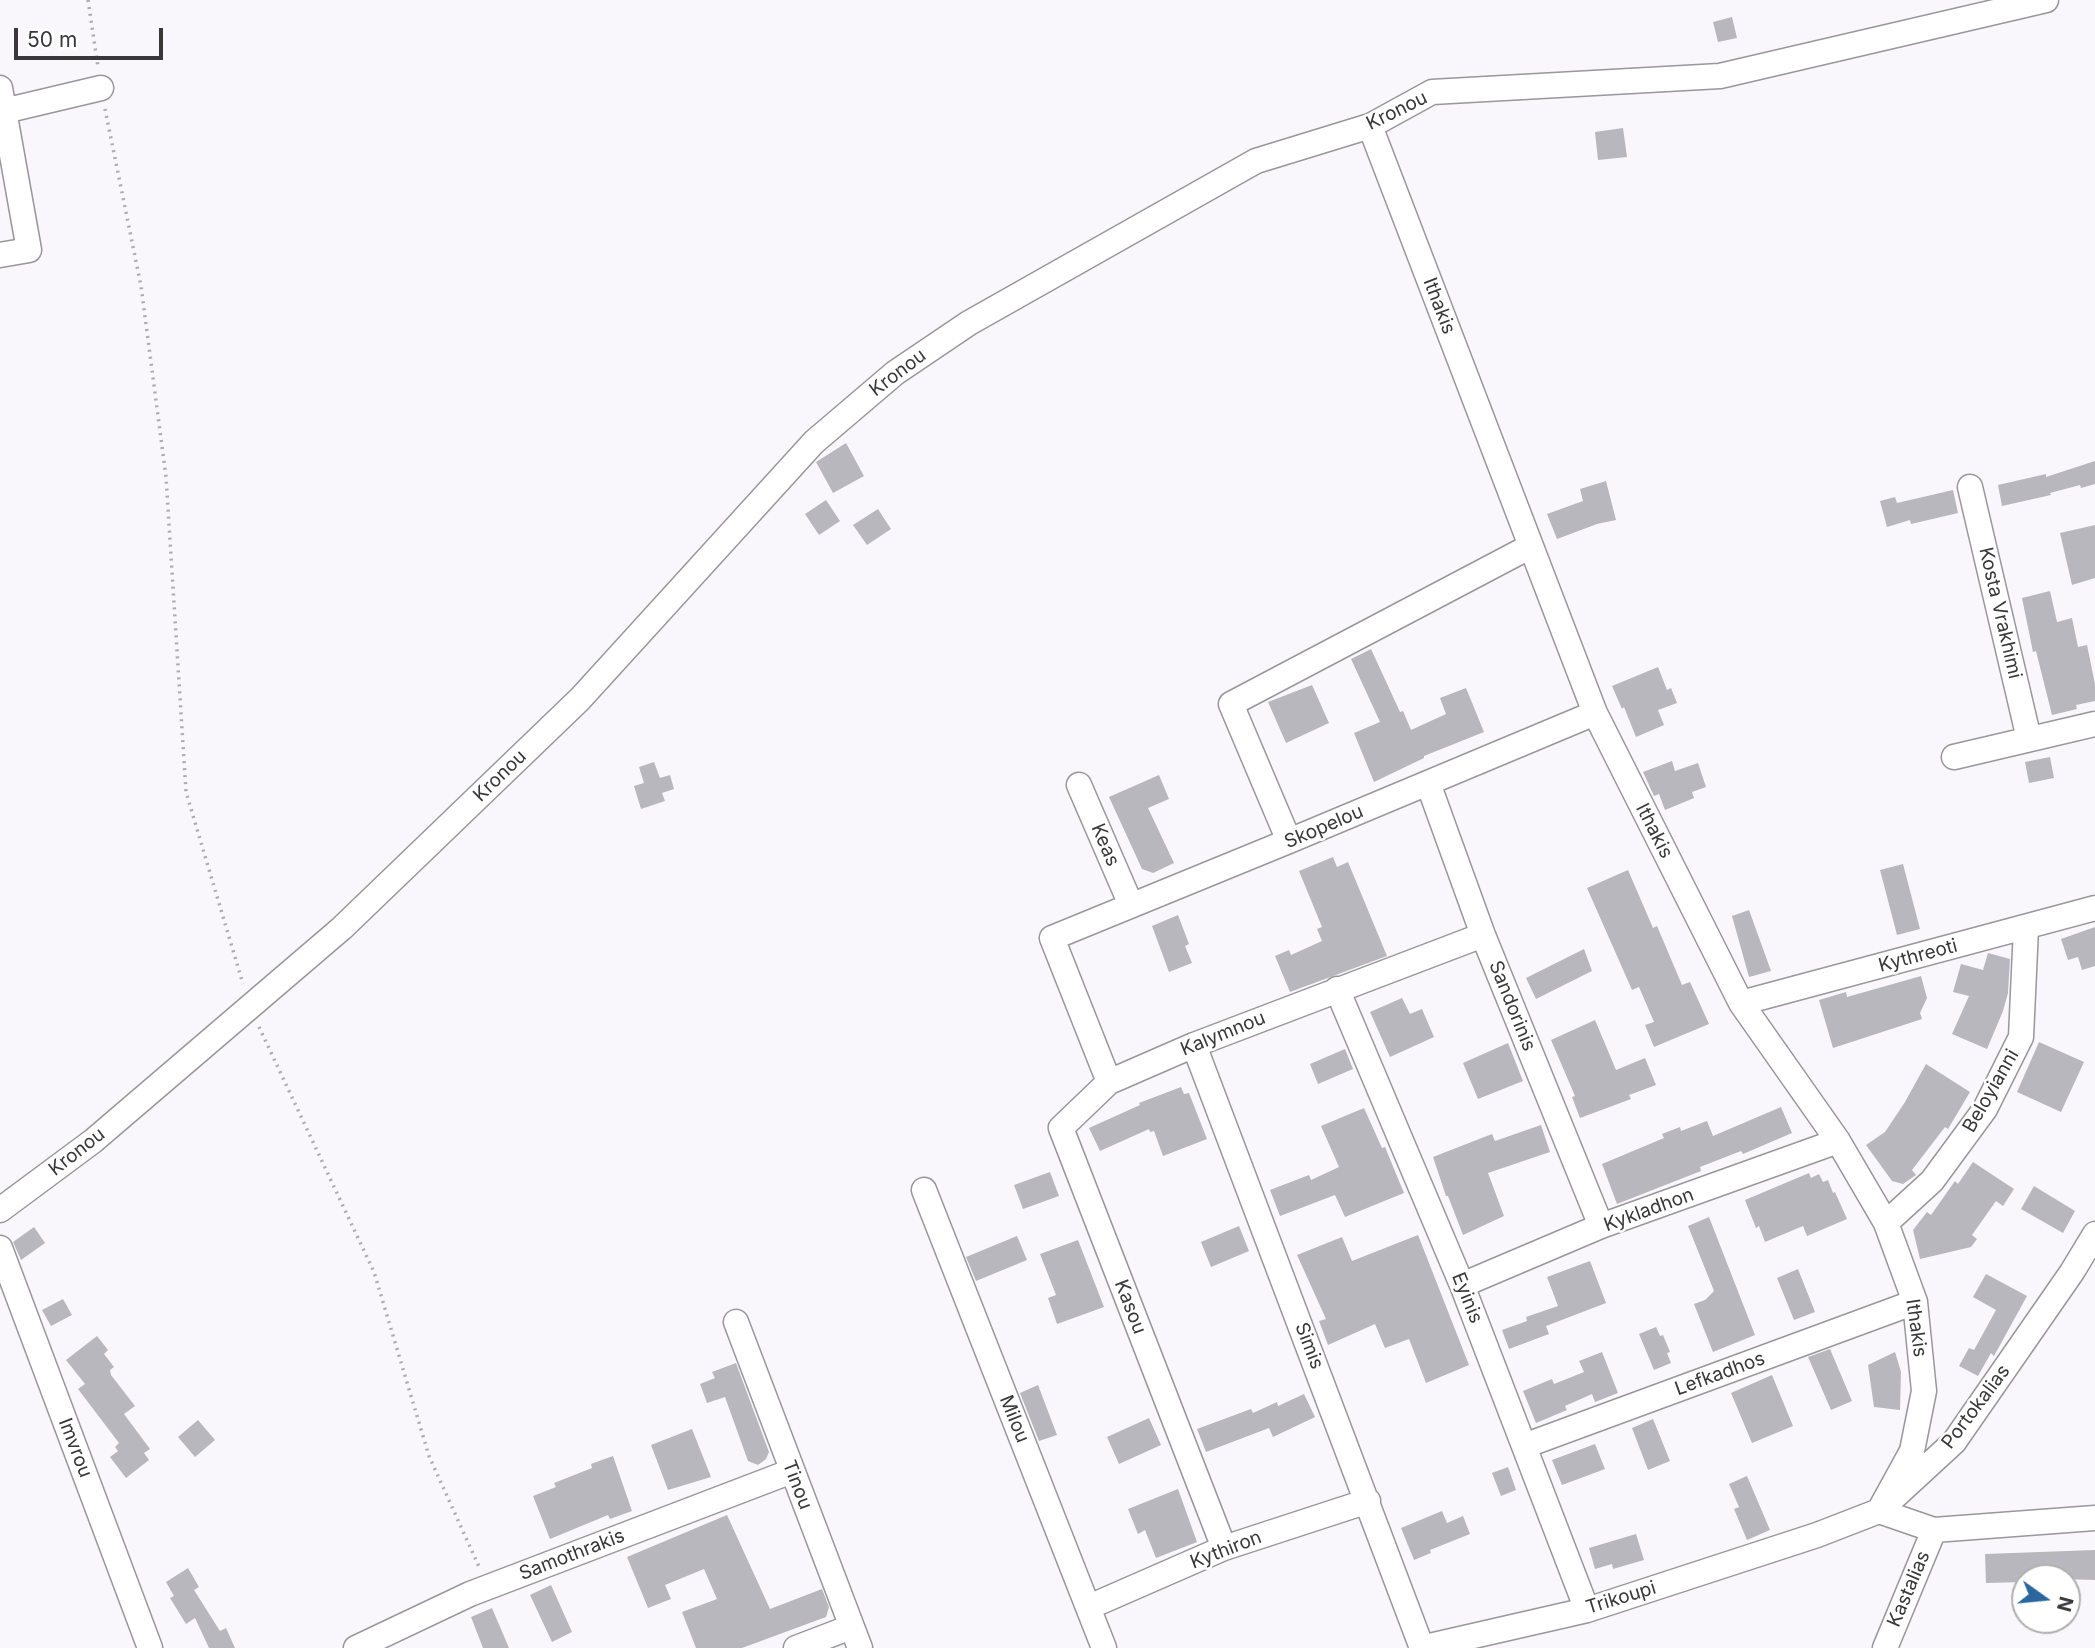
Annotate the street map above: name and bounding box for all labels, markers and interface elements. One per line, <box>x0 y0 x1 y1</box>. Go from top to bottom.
scale bar <box>18 14 166 58</box>
text: 50 m <box>27 27 77 52</box>
street label: Kronou <box>1363 87 1431 135</box>
street label: Ithakis <box>1418 275 1460 337</box>
street label: Kronou <box>865 344 931 402</box>
street label: Kosta Vrakhimi <box>1974 545 2026 681</box>
street label: Kronou <box>469 745 531 807</box>
street label: Skopelou <box>1281 800 1367 854</box>
street label: Ithakis <box>1631 800 1677 862</box>
street label: Keas <box>1086 820 1124 870</box>
street label: Kythreoti <box>1876 935 1960 977</box>
street label: Sandorinis <box>1484 958 1540 1054</box>
street label: Kalymnou <box>1177 1007 1269 1061</box>
street label: Beloyianni <box>1958 1045 2024 1137</box>
street label: Kronou <box>44 1123 110 1181</box>
street label: Kykladhon <box>1601 1183 1697 1237</box>
street label: Eyinis <box>1447 1269 1487 1327</box>
street label: Kasou <box>1109 1277 1151 1337</box>
street label: Ithakis <box>1901 1297 1931 1359</box>
street label: Simis <box>1290 1319 1328 1373</box>
street label: Lefkadhos <box>1672 1347 1768 1401</box>
street label: Portokalias <box>1937 1360 2015 1454</box>
street label: Milou <box>994 1392 1034 1446</box>
street label: Imvrou <box>53 1415 97 1481</box>
street label: Tinou <box>777 1457 817 1513</box>
street label: Samothrakis <box>516 1524 628 1586</box>
street label: Kythiron <box>1187 1526 1265 1574</box>
street label: Kastalias <box>1883 1548 1935 1630</box>
north arrow <box>2011 1564 2081 1634</box>
street label: Trikoupi <box>1583 1577 1659 1619</box>
text: N <box>2052 1594 2078 1614</box>

